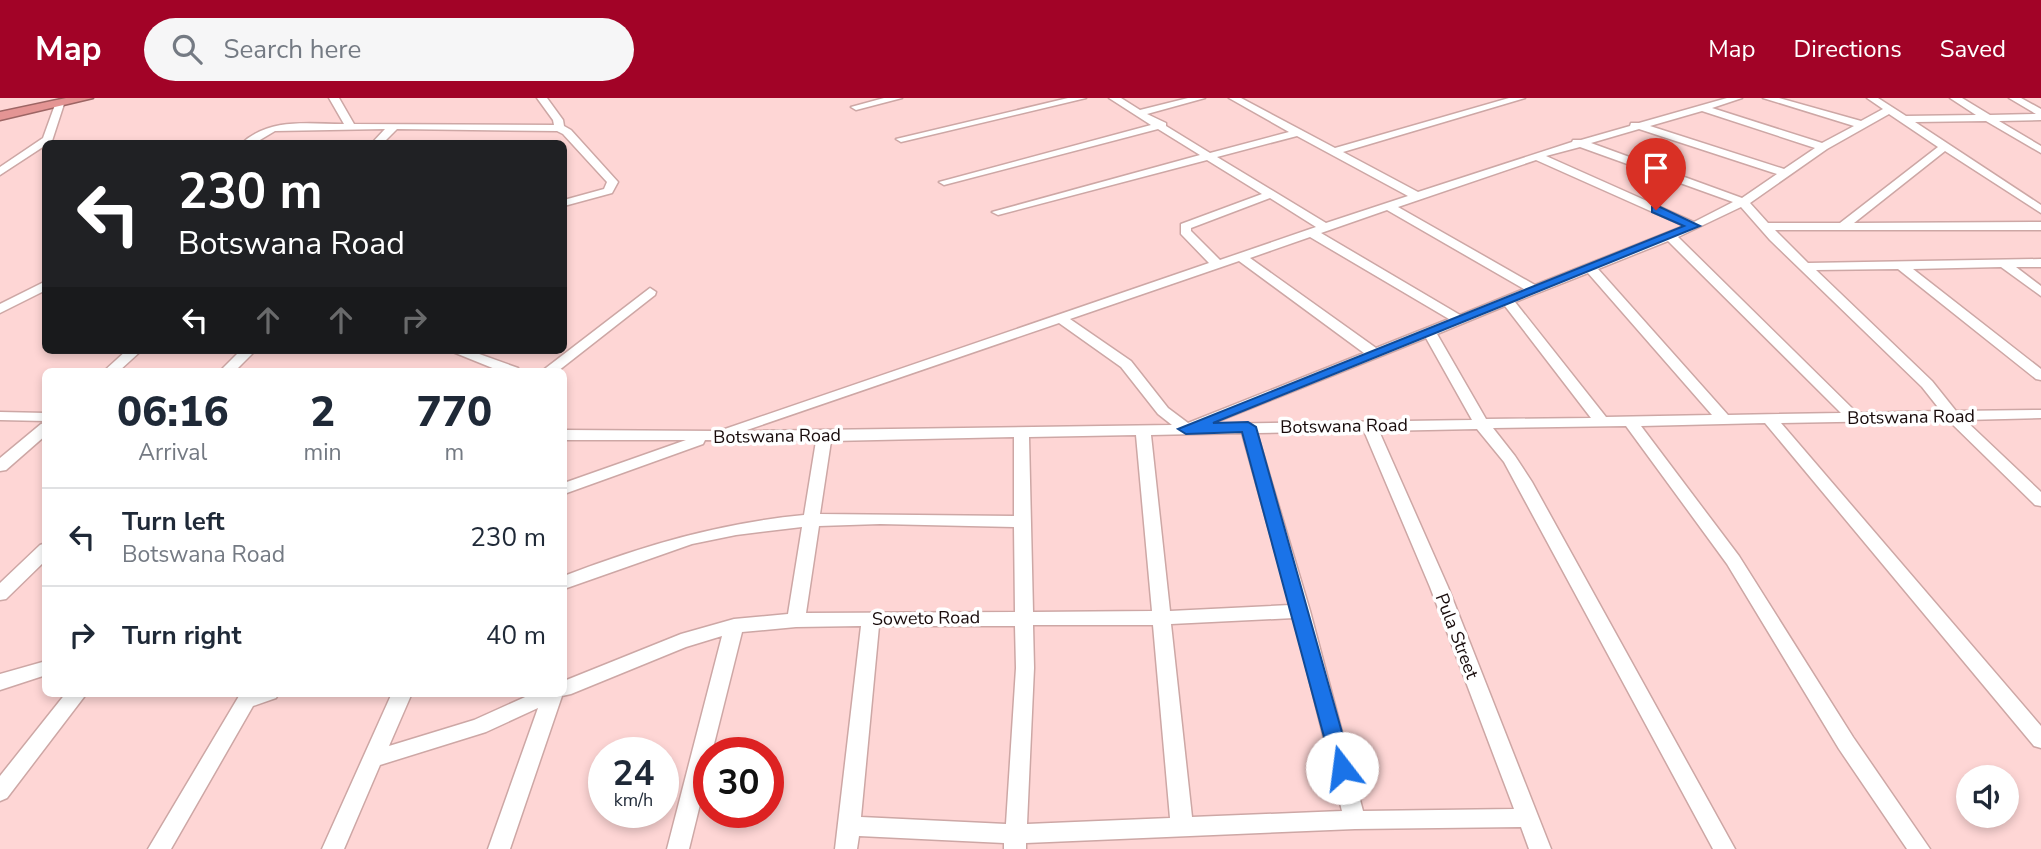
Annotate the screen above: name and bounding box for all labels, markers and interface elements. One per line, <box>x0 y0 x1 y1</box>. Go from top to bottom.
search box <box>144 18 634 81</box>
text: Map <box>35 27 102 72</box>
icon: search <box>168 30 206 68</box>
text: Search here <box>224 32 361 67</box>
text: Map <box>1708 33 1755 65</box>
text: Directions <box>1793 33 1902 65</box>
text: Saved <box>1940 33 2006 65</box>
pin <box>1626 138 1686 210</box>
icon: arrive <box>1637 149 1675 187</box>
text: 230 m <box>178 158 322 225</box>
icon: left <box>63 168 154 259</box>
text: Botswana Road <box>178 222 405 265</box>
icon: left <box>176 301 214 339</box>
icon: ahead <box>249 301 287 339</box>
icon: ahead <box>322 301 360 339</box>
icon: right <box>395 301 433 339</box>
text: 06:16 <box>117 384 229 441</box>
text: 2 <box>310 384 335 441</box>
text: 770 <box>417 384 492 441</box>
street label: Botswana Road <box>1847 404 1975 430</box>
street label: Botswana Road <box>1280 413 1408 439</box>
street label: Botswana Road <box>713 423 841 449</box>
text: Arrival <box>138 437 207 468</box>
text: min <box>304 437 342 468</box>
text: m <box>444 437 464 468</box>
text: Turn left <box>122 504 225 539</box>
icon: left <box>63 518 101 556</box>
text: 230 m <box>470 520 546 555</box>
text: Botswana Road <box>122 539 285 570</box>
street label: Pula Street <box>1430 590 1485 683</box>
street label: Soweto Road <box>872 605 980 631</box>
icon: right <box>63 616 101 654</box>
text: Turn right <box>122 618 241 653</box>
text: 40 m <box>486 618 546 653</box>
position arrow <box>1305 731 1379 805</box>
speed limit sign: 30 <box>693 737 784 828</box>
text: 24 <box>612 750 655 797</box>
map controls <box>1956 765 2019 828</box>
button: sound <box>1956 765 2019 828</box>
text: km/h <box>614 788 653 812</box>

